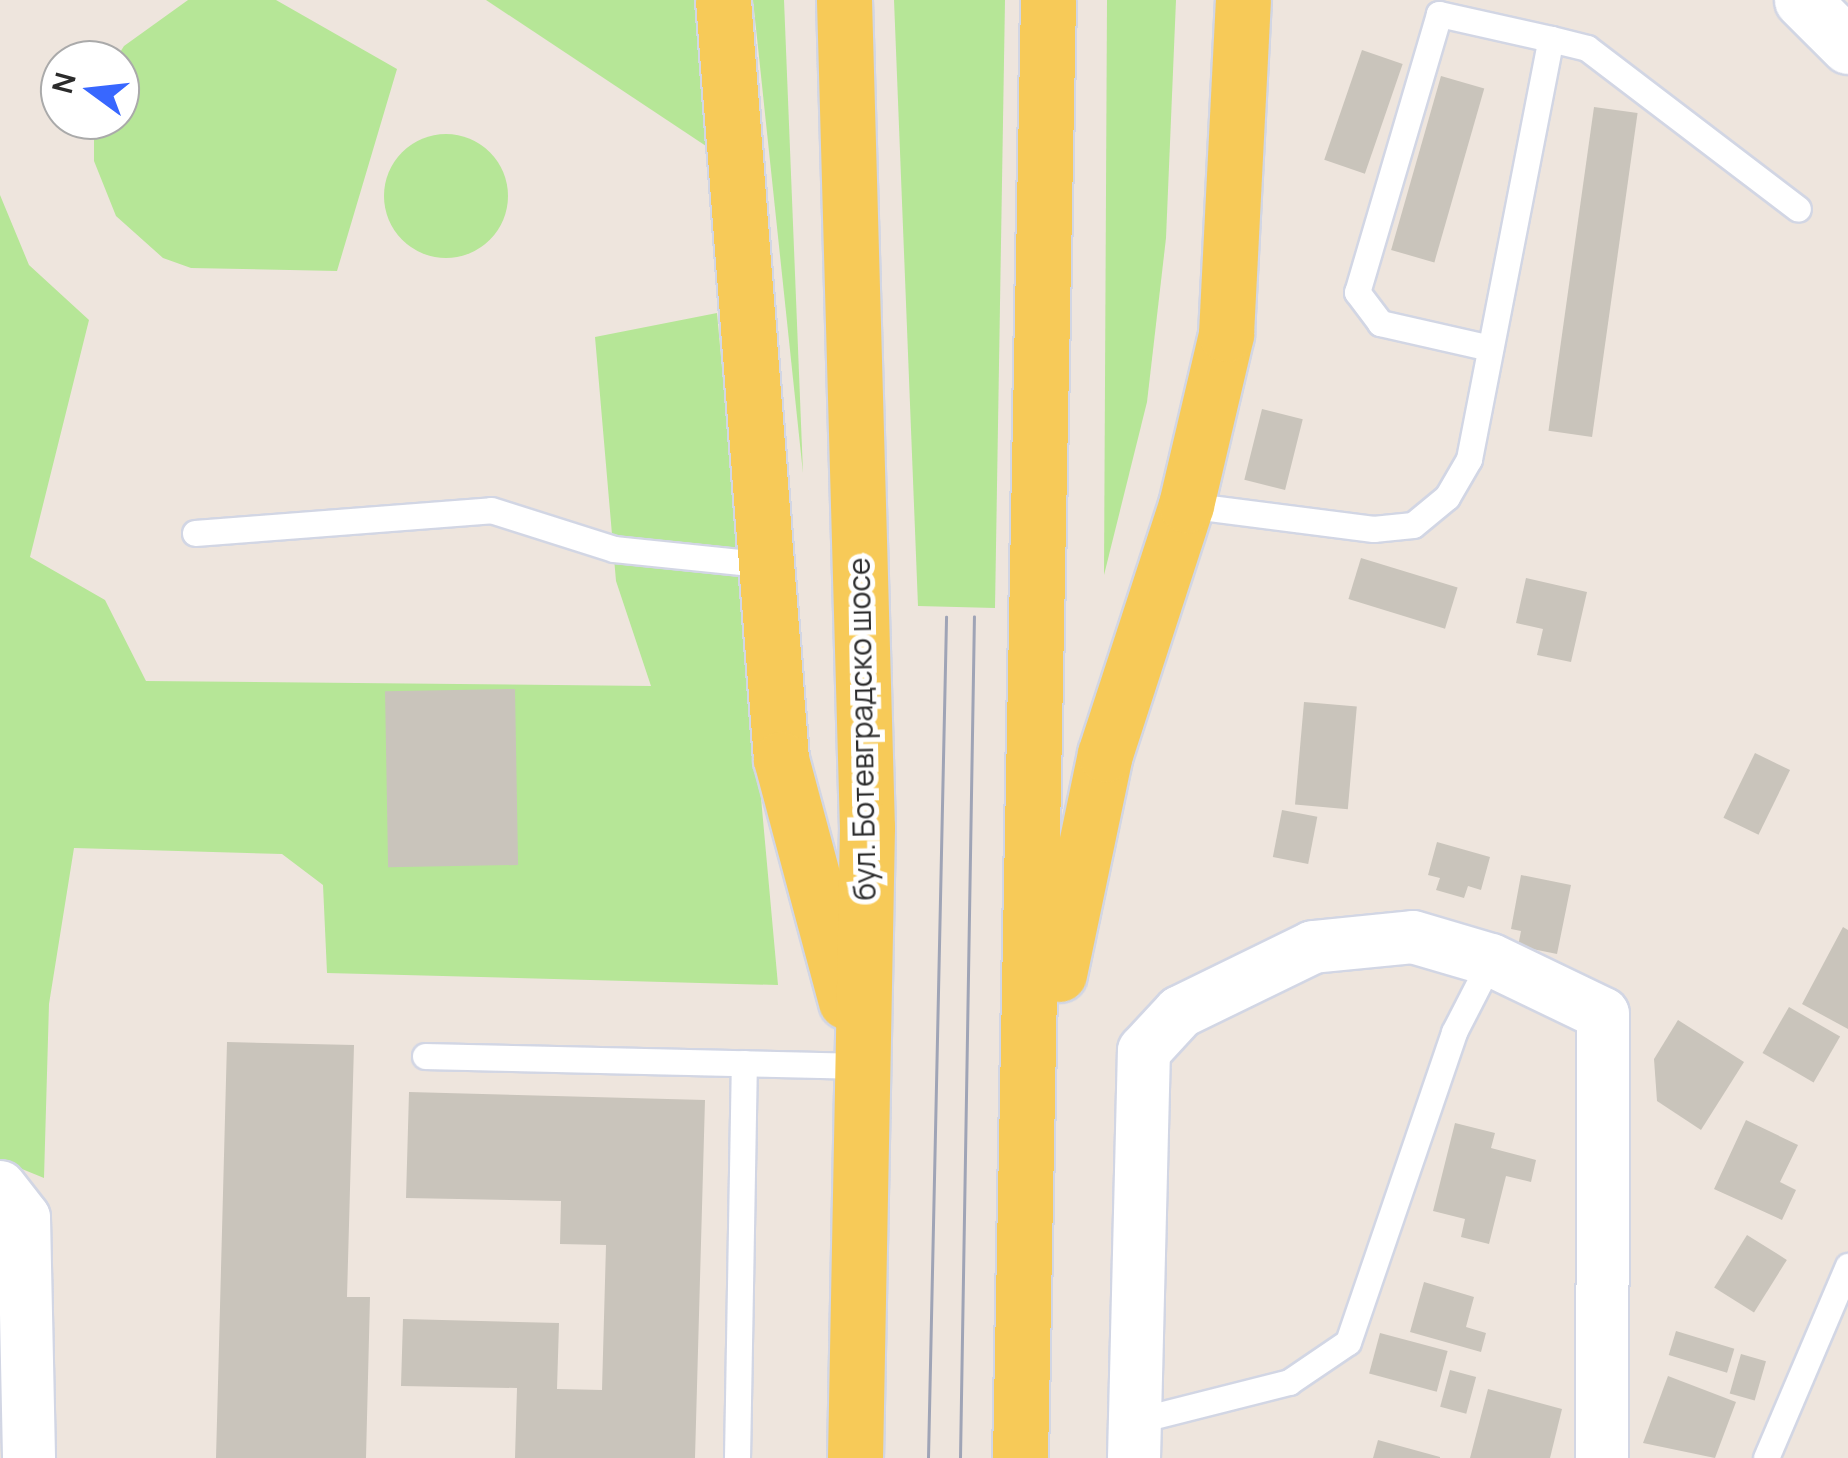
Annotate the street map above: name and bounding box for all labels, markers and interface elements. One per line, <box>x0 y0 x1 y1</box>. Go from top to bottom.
north arrow <box>40 40 140 140</box>
text: N <box>42 68 84 97</box>
street label: бул. Ботевградско шосе <box>841 557 883 901</box>

